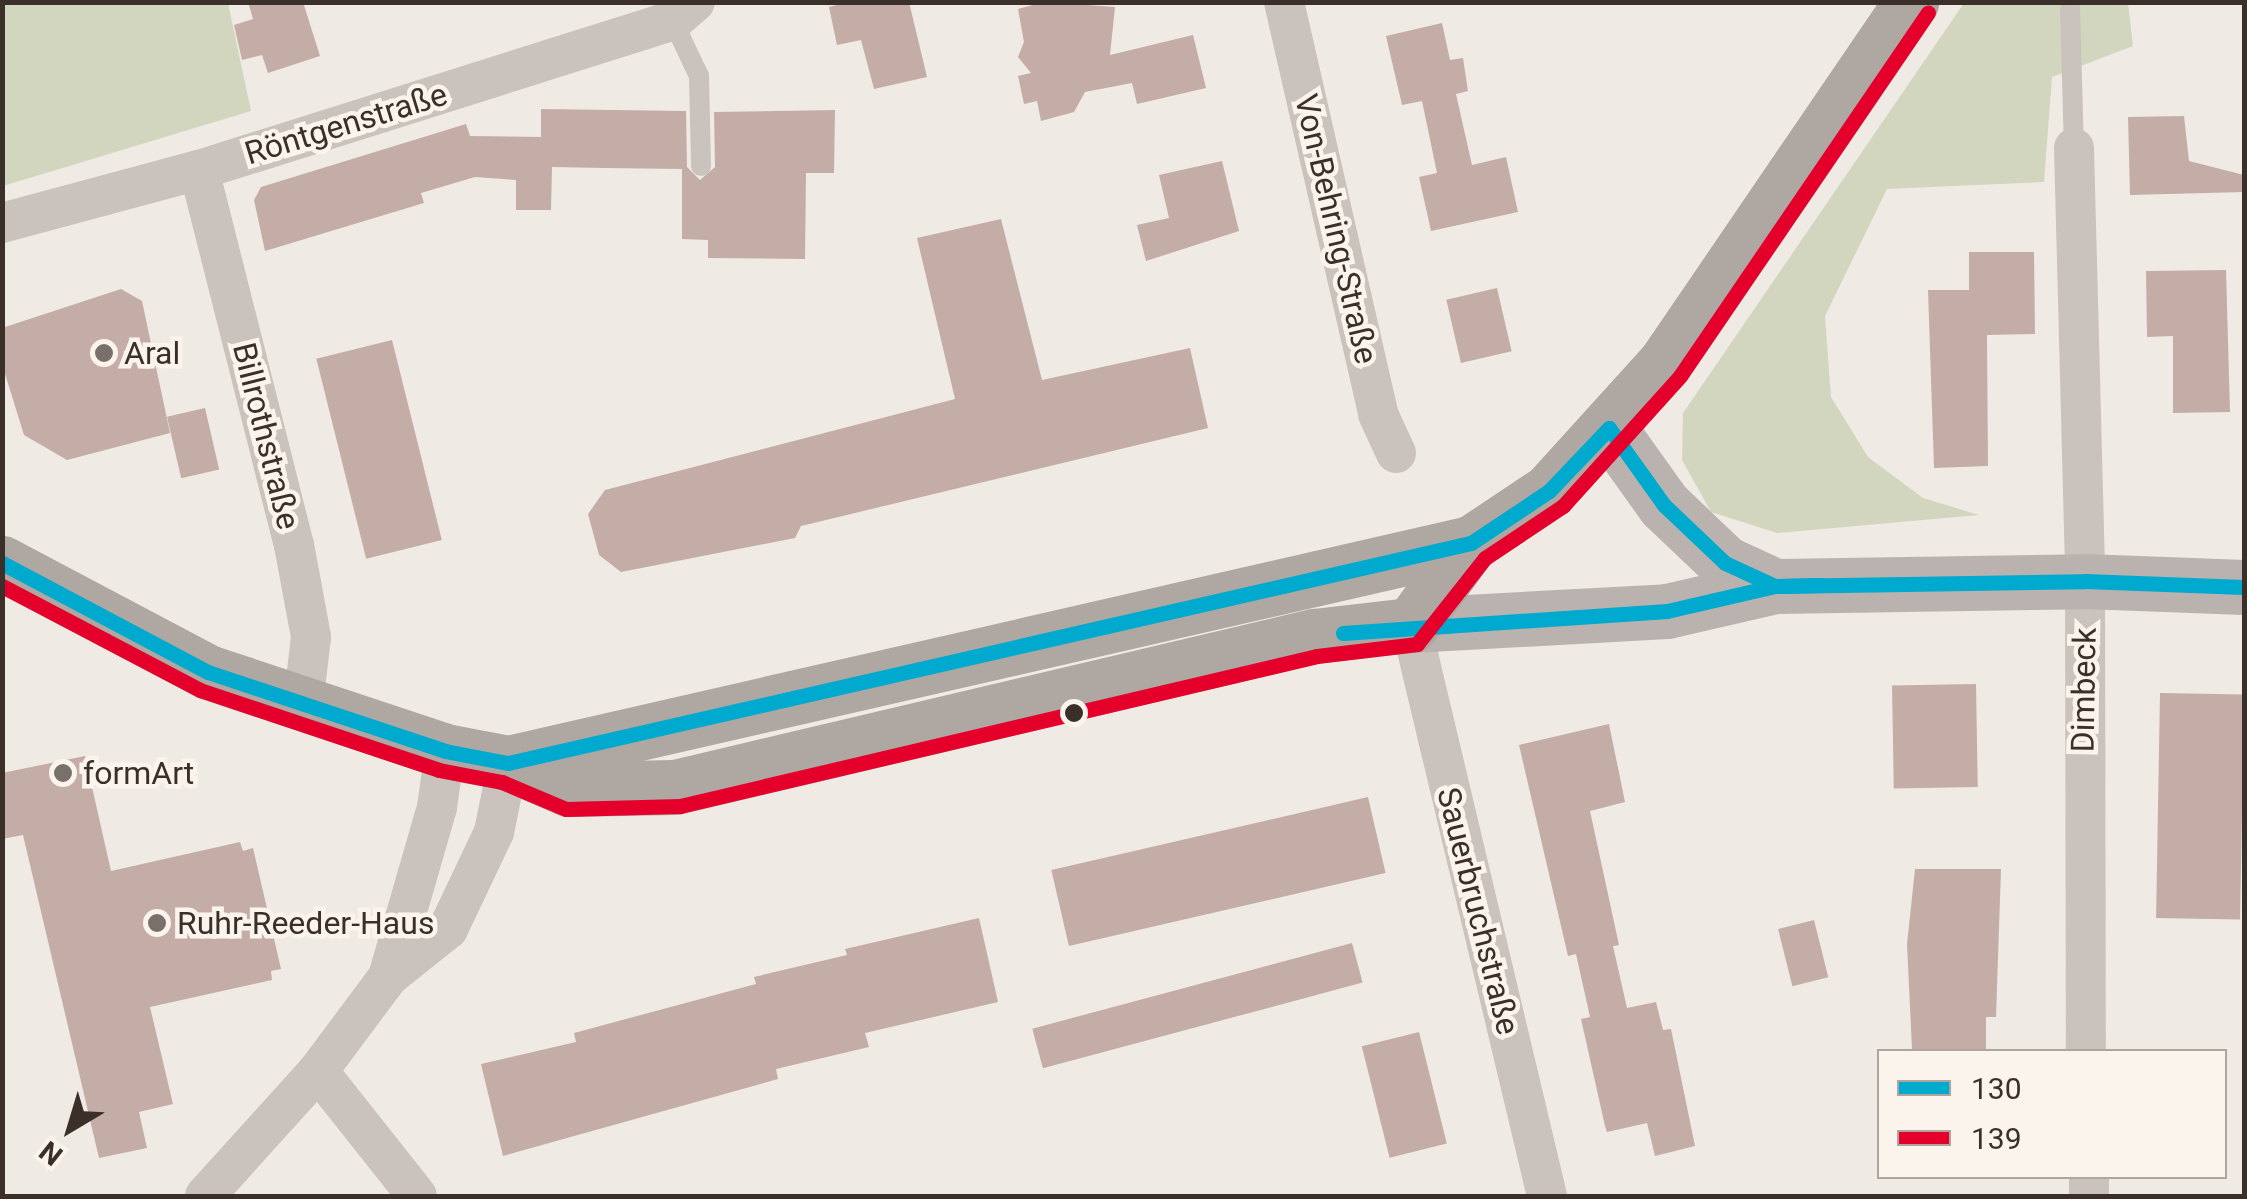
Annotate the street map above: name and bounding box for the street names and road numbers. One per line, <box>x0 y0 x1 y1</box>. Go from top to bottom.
street label: Röntgenstraße <box>240 75 452 173</box>
street label: Von-Behring-Straße <box>1286 91 1386 367</box>
street label: Billrothstraße <box>224 339 308 533</box>
street label: Dimbeck <box>2064 627 2104 753</box>
street label: Sauerbruchstraße <box>1429 783 1527 1039</box>

